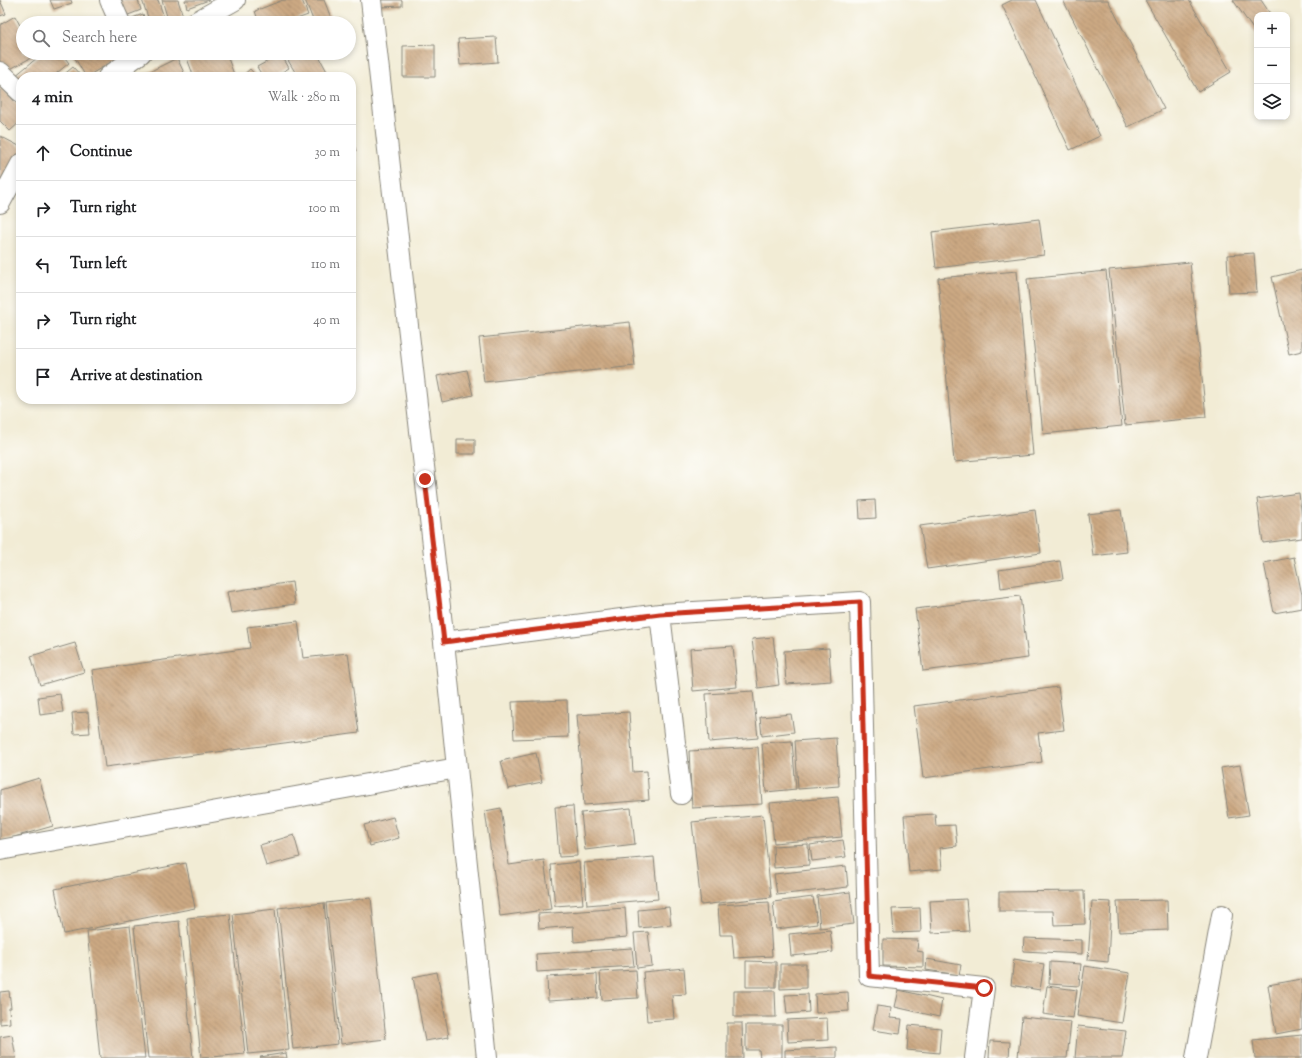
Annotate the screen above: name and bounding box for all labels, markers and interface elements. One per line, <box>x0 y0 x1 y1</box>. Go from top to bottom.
map controls <box>1254 12 1290 120</box>
button: + <box>1254 12 1290 48</box>
search box <box>16 16 356 60</box>
icon: search <box>30 27 52 49</box>
text: Search here <box>62 28 137 49</box>
button: − <box>1254 48 1290 84</box>
button: layers <box>1254 84 1290 120</box>
text: 4 min <box>32 86 73 110</box>
text: Walk · 280 m <box>268 89 340 107</box>
icon: ahead <box>32 142 54 164</box>
text: Continue <box>70 142 132 163</box>
text: 30 m <box>314 144 340 162</box>
icon: right <box>32 198 54 220</box>
text: Turn right <box>70 198 136 219</box>
text: 100 m <box>308 200 340 218</box>
icon: left <box>32 254 54 276</box>
text: Turn left <box>70 254 127 275</box>
text: 110 m <box>311 256 340 274</box>
icon: right <box>32 310 54 332</box>
text: Turn right <box>70 310 136 331</box>
text: 40 m <box>313 312 340 330</box>
icon: arrive <box>32 366 54 388</box>
text: Arrive at destination <box>70 366 203 387</box>
route end <box>416 470 434 488</box>
route start <box>975 979 993 997</box>

